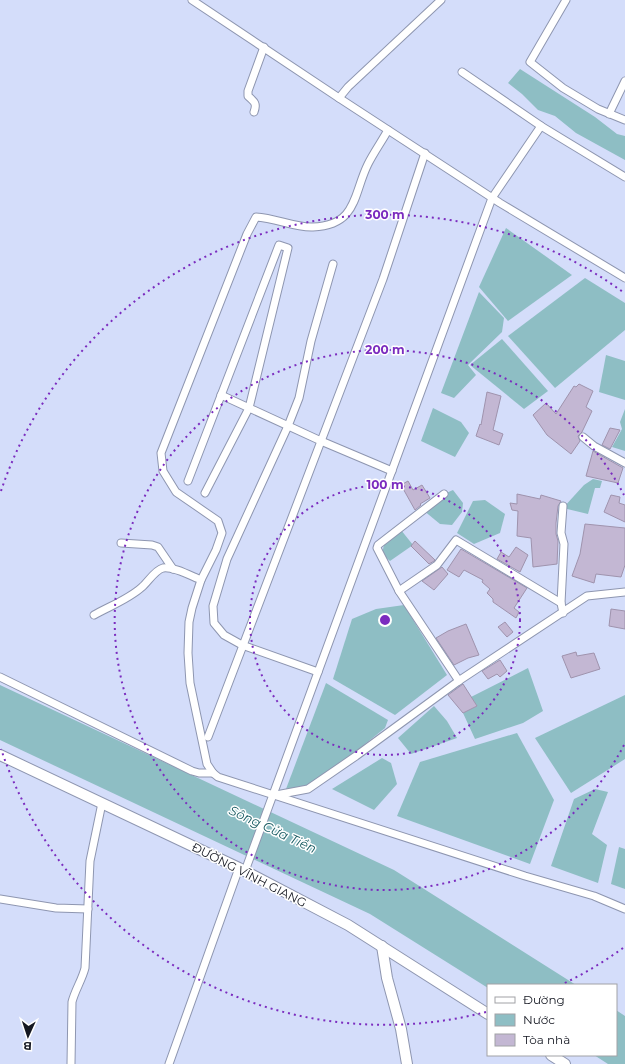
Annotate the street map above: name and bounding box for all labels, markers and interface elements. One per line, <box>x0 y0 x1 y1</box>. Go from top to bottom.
text: 300 m <box>364 207 405 222</box>
text: 200 m <box>365 342 405 357</box>
text: 100 m <box>367 477 403 492</box>
centre of rings <box>378 613 392 627</box>
water label: Sông Cửa Tiền <box>227 802 319 856</box>
street label: ĐƯỜNG VĨNH GIANG <box>189 839 309 910</box>
legend <box>487 984 617 1056</box>
text: Đường <box>523 992 565 1007</box>
text: Nước <box>523 1012 555 1027</box>
north arrow <box>8 1016 48 1056</box>
text: Tòa nhà <box>523 1032 570 1047</box>
text: B <box>23 1039 32 1053</box>

